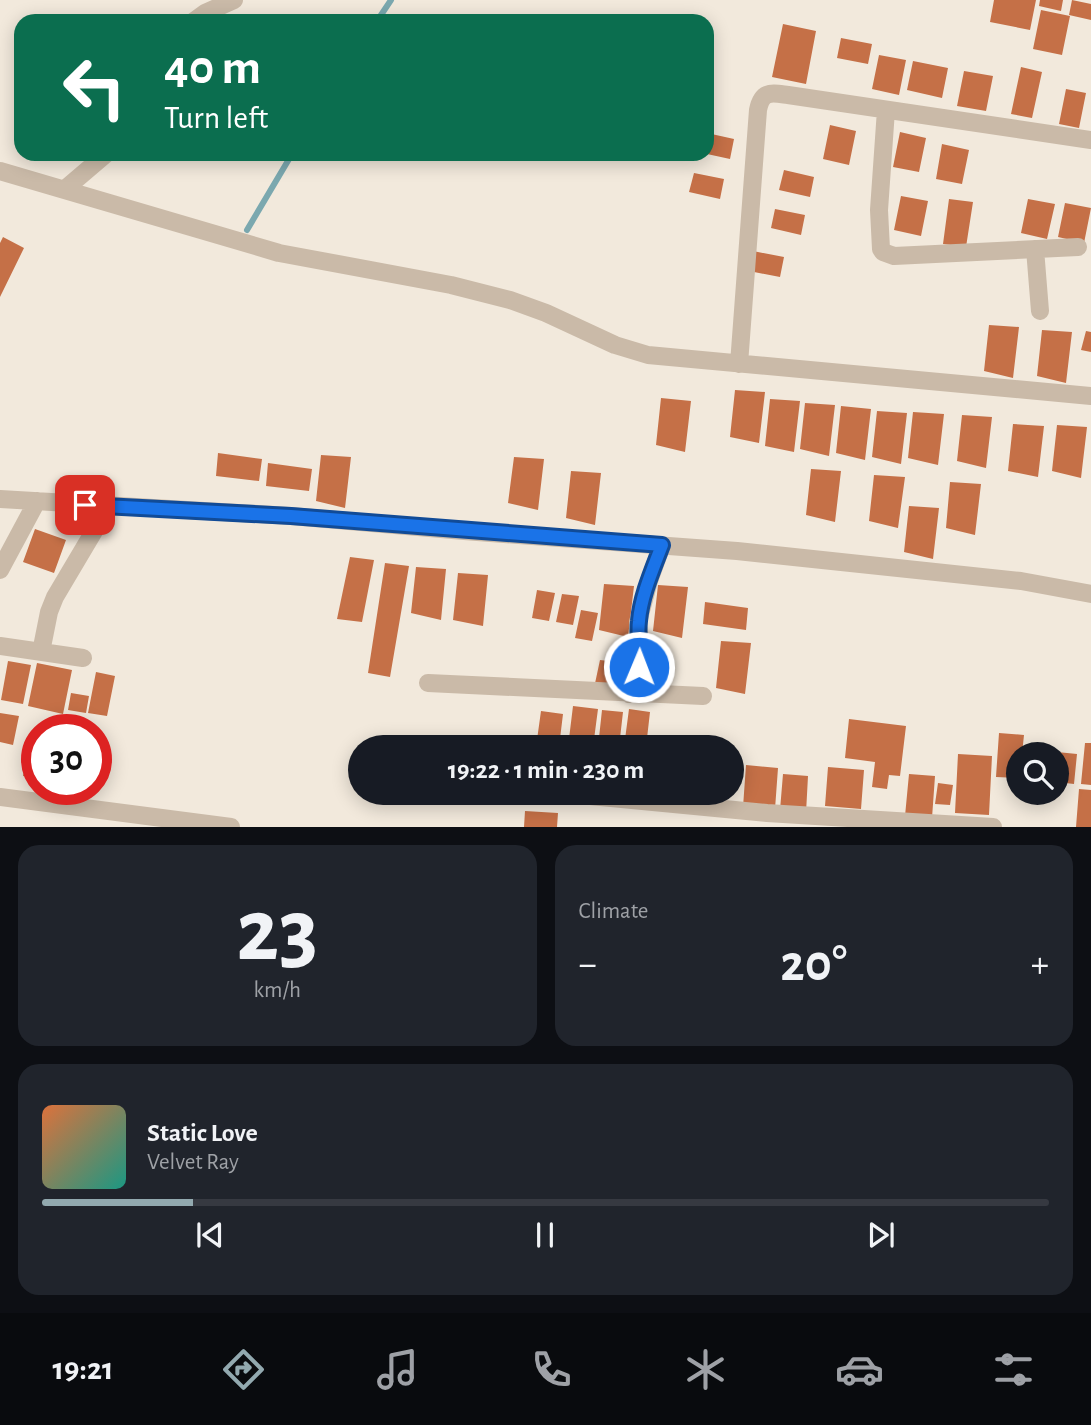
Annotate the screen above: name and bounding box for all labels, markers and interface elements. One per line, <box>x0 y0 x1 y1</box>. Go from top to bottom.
icon: left <box>49 42 140 133</box>
text: 40 m <box>164 44 261 93</box>
text: Turn left <box>164 102 268 134</box>
pin <box>55 475 115 535</box>
icon: arrive <box>66 486 104 524</box>
position arrow <box>602 630 676 704</box>
speed limit sign: 30 <box>21 714 112 805</box>
map controls <box>1006 742 1069 805</box>
button: search <box>1006 742 1069 805</box>
text: 19:22 · 1 min · 230 m <box>448 757 644 783</box>
text: 23 <box>236 886 318 977</box>
text: Climate <box>579 900 648 923</box>
text: 20° <box>780 938 847 990</box>
text: − <box>579 946 597 984</box>
text: + <box>1031 946 1049 984</box>
text: km/h <box>254 979 301 1002</box>
text: Static Love <box>147 1120 258 1146</box>
text: Velvet Ray <box>147 1151 239 1174</box>
icon: previous <box>191 1216 229 1254</box>
icon: pause <box>526 1216 564 1254</box>
icon: next <box>862 1216 900 1254</box>
icon: directions <box>219 1345 268 1394</box>
icon: music <box>373 1345 422 1394</box>
icon: phone <box>527 1345 576 1394</box>
icon: climate <box>681 1345 730 1394</box>
icon: car <box>835 1345 884 1394</box>
icon: filters <box>989 1345 1038 1394</box>
text: 19:21 <box>53 1353 113 1385</box>

